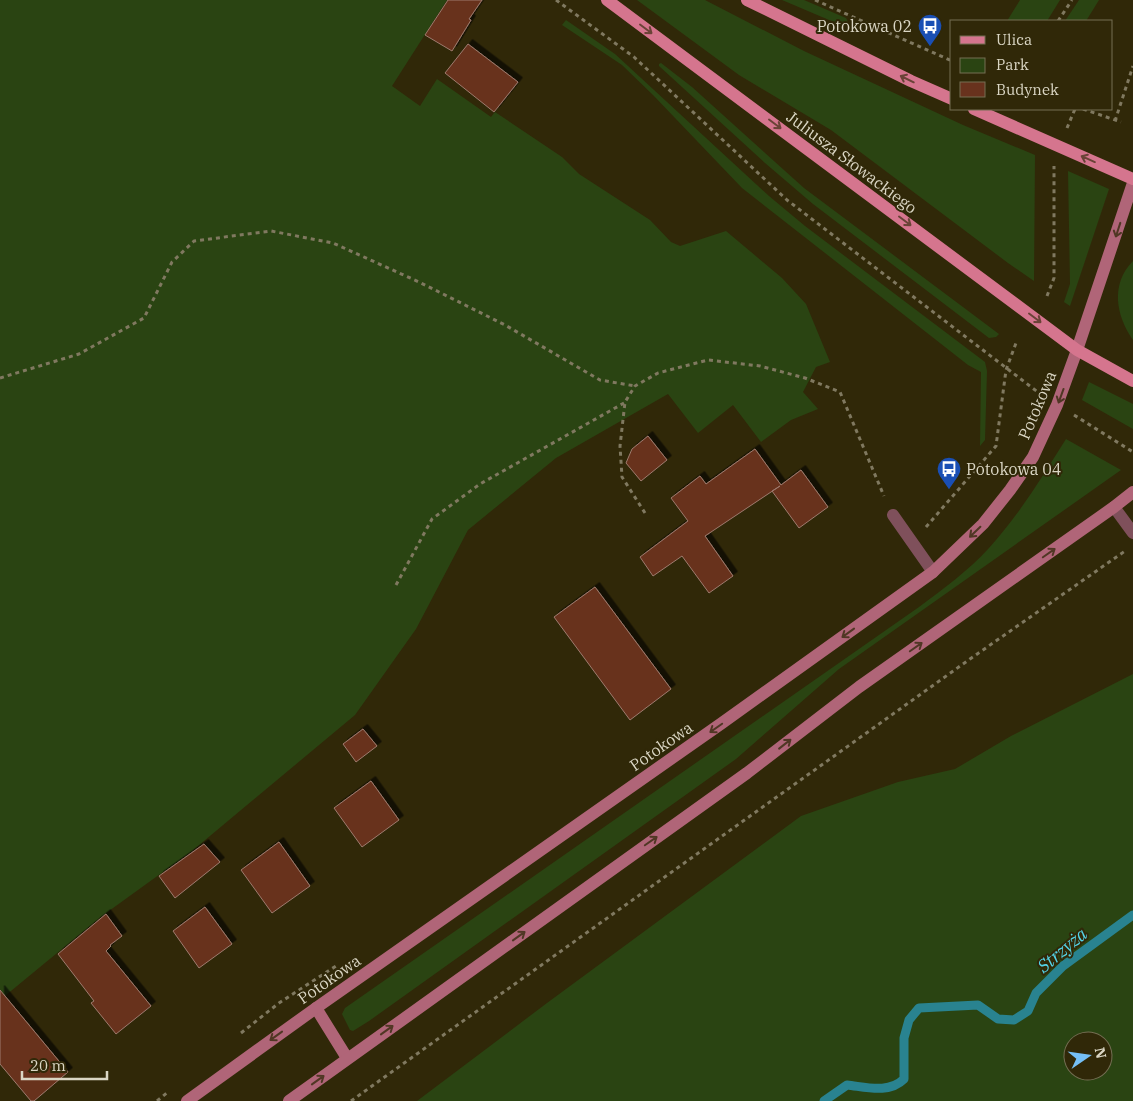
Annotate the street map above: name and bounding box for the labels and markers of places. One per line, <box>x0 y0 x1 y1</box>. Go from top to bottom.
bus stop icon: Potokowa 02 <box>917 13 943 47</box>
place label: Potokowa 02 <box>817 16 912 36</box>
bus stop icon: Potokowa 04 <box>936 456 962 490</box>
place label: Potokowa 04 <box>966 459 1061 479</box>

